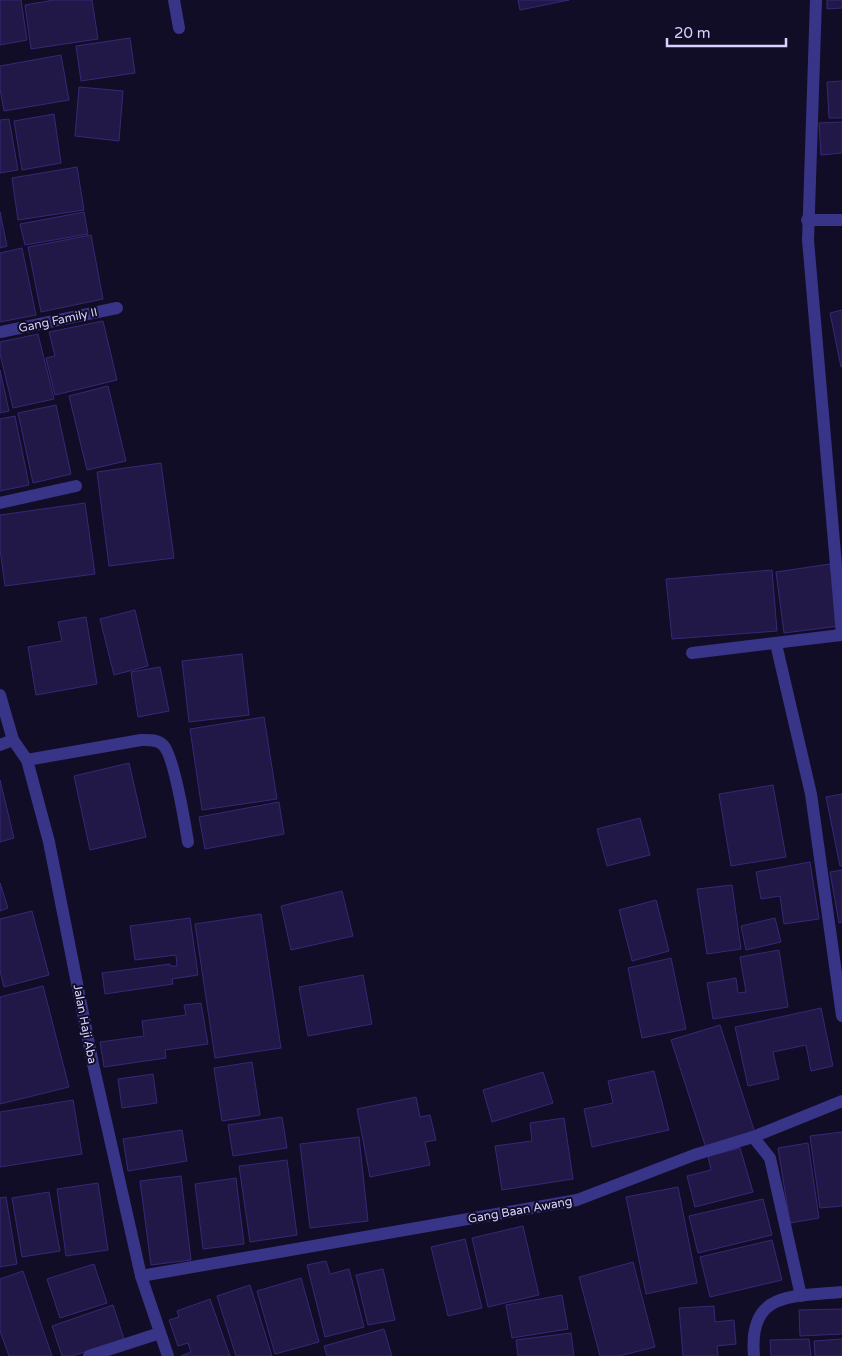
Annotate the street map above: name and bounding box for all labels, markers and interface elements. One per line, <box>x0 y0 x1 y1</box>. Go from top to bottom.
scale bar <box>667 15 786 47</box>
text: 20 m <box>674 24 711 42</box>
street label: Gang Family II <box>17 305 99 335</box>
street label: Jalan Haji Aba <box>70 983 100 1065</box>
street label: Gang Baan Awang <box>467 1194 573 1226</box>

